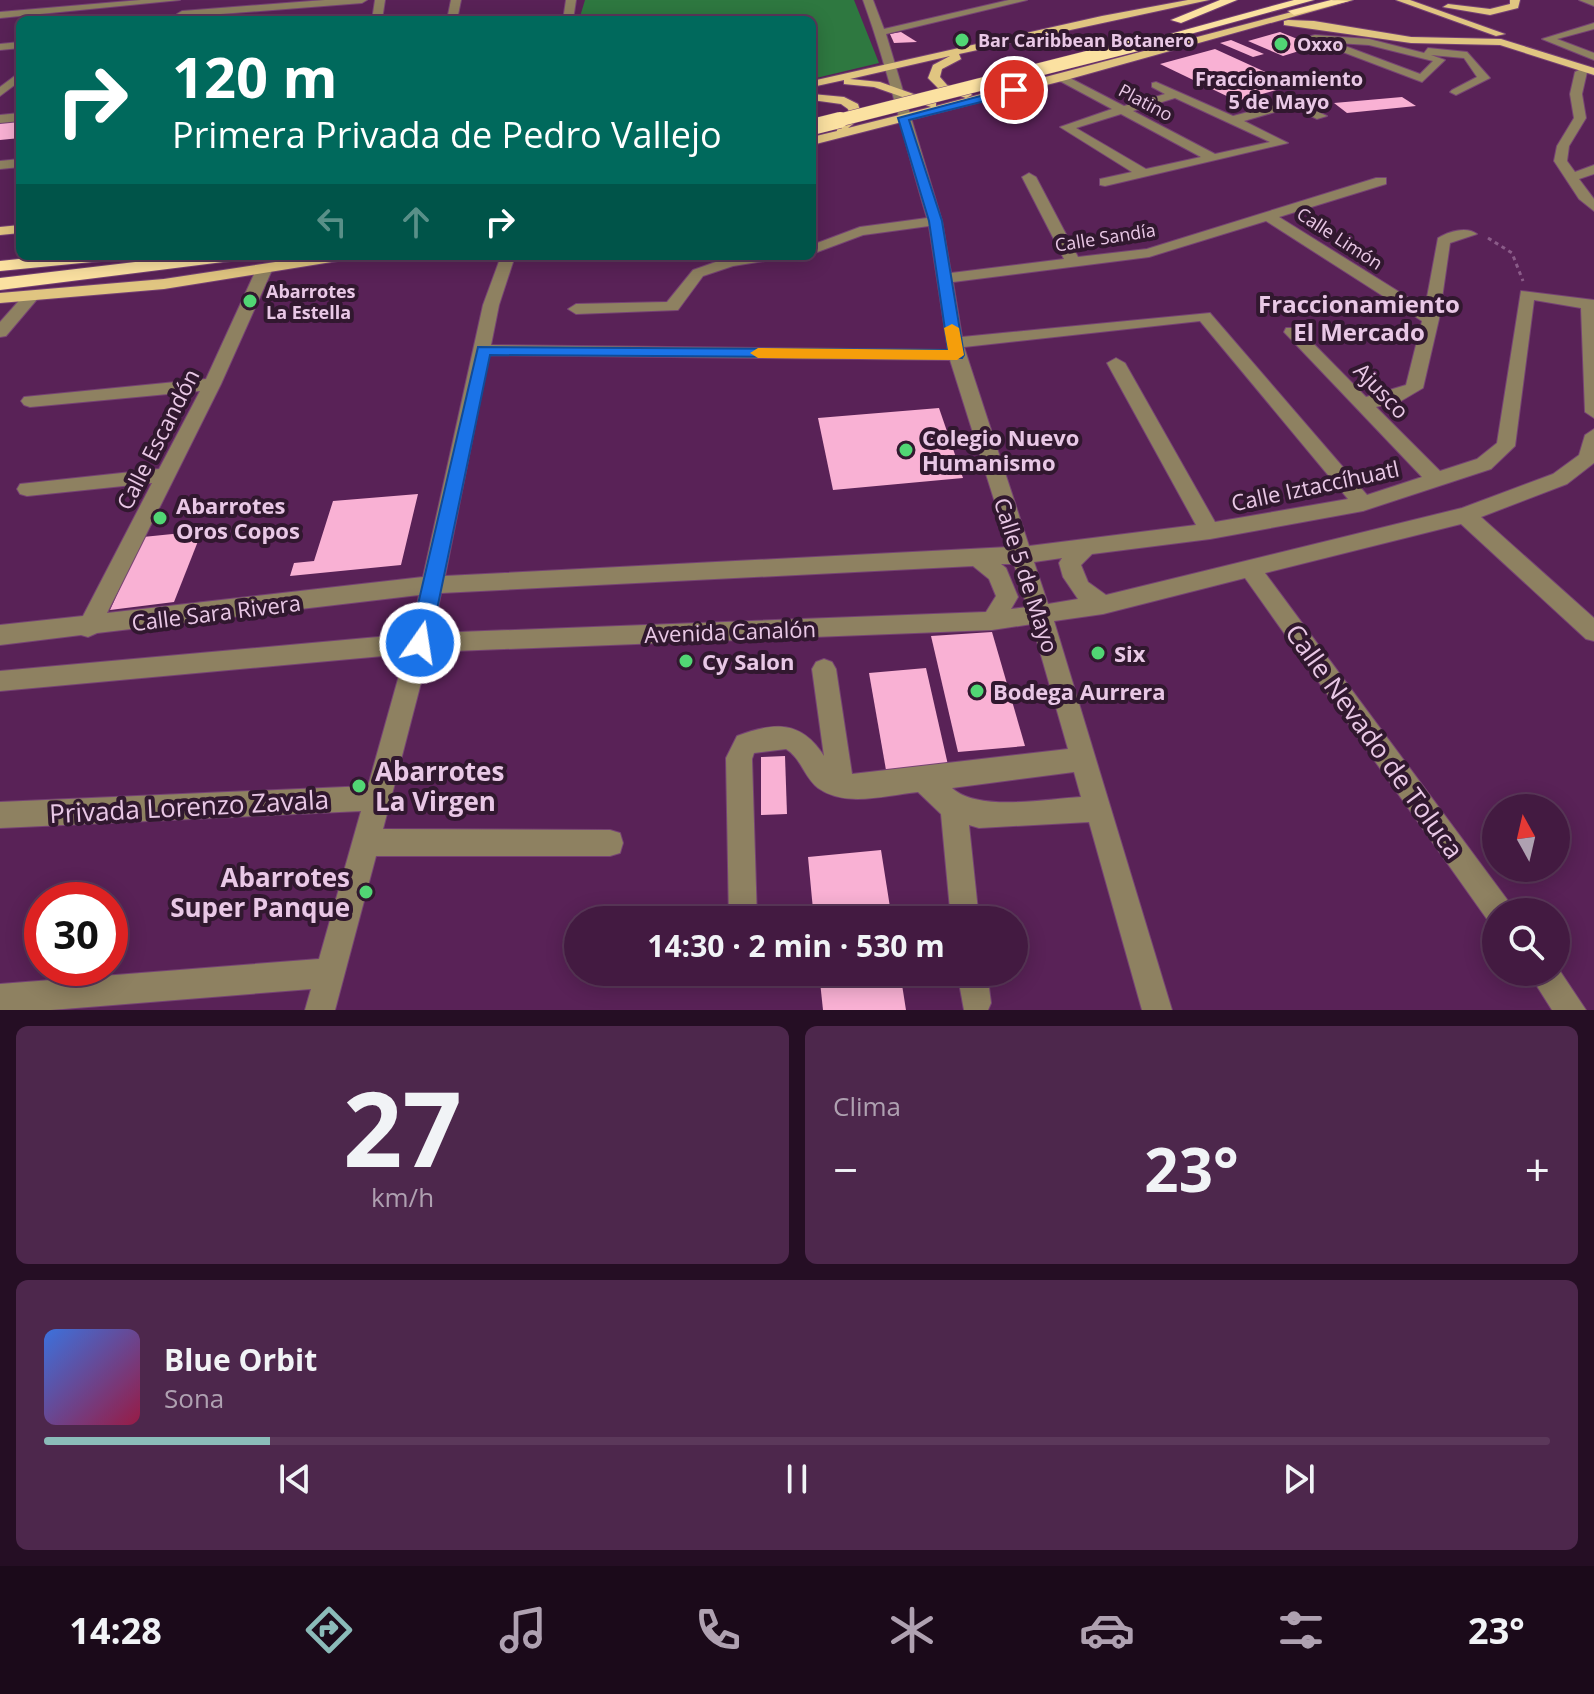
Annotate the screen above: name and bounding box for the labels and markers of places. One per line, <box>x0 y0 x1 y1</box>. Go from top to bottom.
place label: Bar Caribbean Botanero <box>978 28 1194 52</box>
marker: Bar Caribbean Botanero <box>953 31 971 49</box>
place label: Oxxo <box>1297 32 1343 56</box>
marker: Oxxo <box>1272 35 1290 53</box>
pin <box>980 56 1048 124</box>
place label: Abarrotes La Estella <box>266 279 356 324</box>
marker: Abarrotes La Estella <box>241 292 259 310</box>
place label: Colegio Nuevo Humanismo <box>922 422 1079 477</box>
marker: Colegio Nuevo Humanismo <box>897 441 915 459</box>
place label: Abarrotes Oros Copos <box>176 490 300 545</box>
marker: Abarrotes Oros Copos <box>151 509 169 527</box>
place label: Six <box>1114 638 1146 668</box>
marker: Six <box>1089 644 1107 662</box>
place label: Cy Salon <box>702 646 794 676</box>
marker: Cy Salon <box>677 652 695 670</box>
place label: Bodega Aurrera <box>993 676 1166 706</box>
marker: Bodega Aurrera <box>968 682 986 700</box>
place label: Abarrotes La Virgen <box>375 753 504 819</box>
marker: Abarrotes La Virgen <box>350 777 368 795</box>
place label: Abarrotes Super Panque <box>170 859 350 925</box>
marker: Abarrotes Super Panque <box>357 883 375 901</box>

